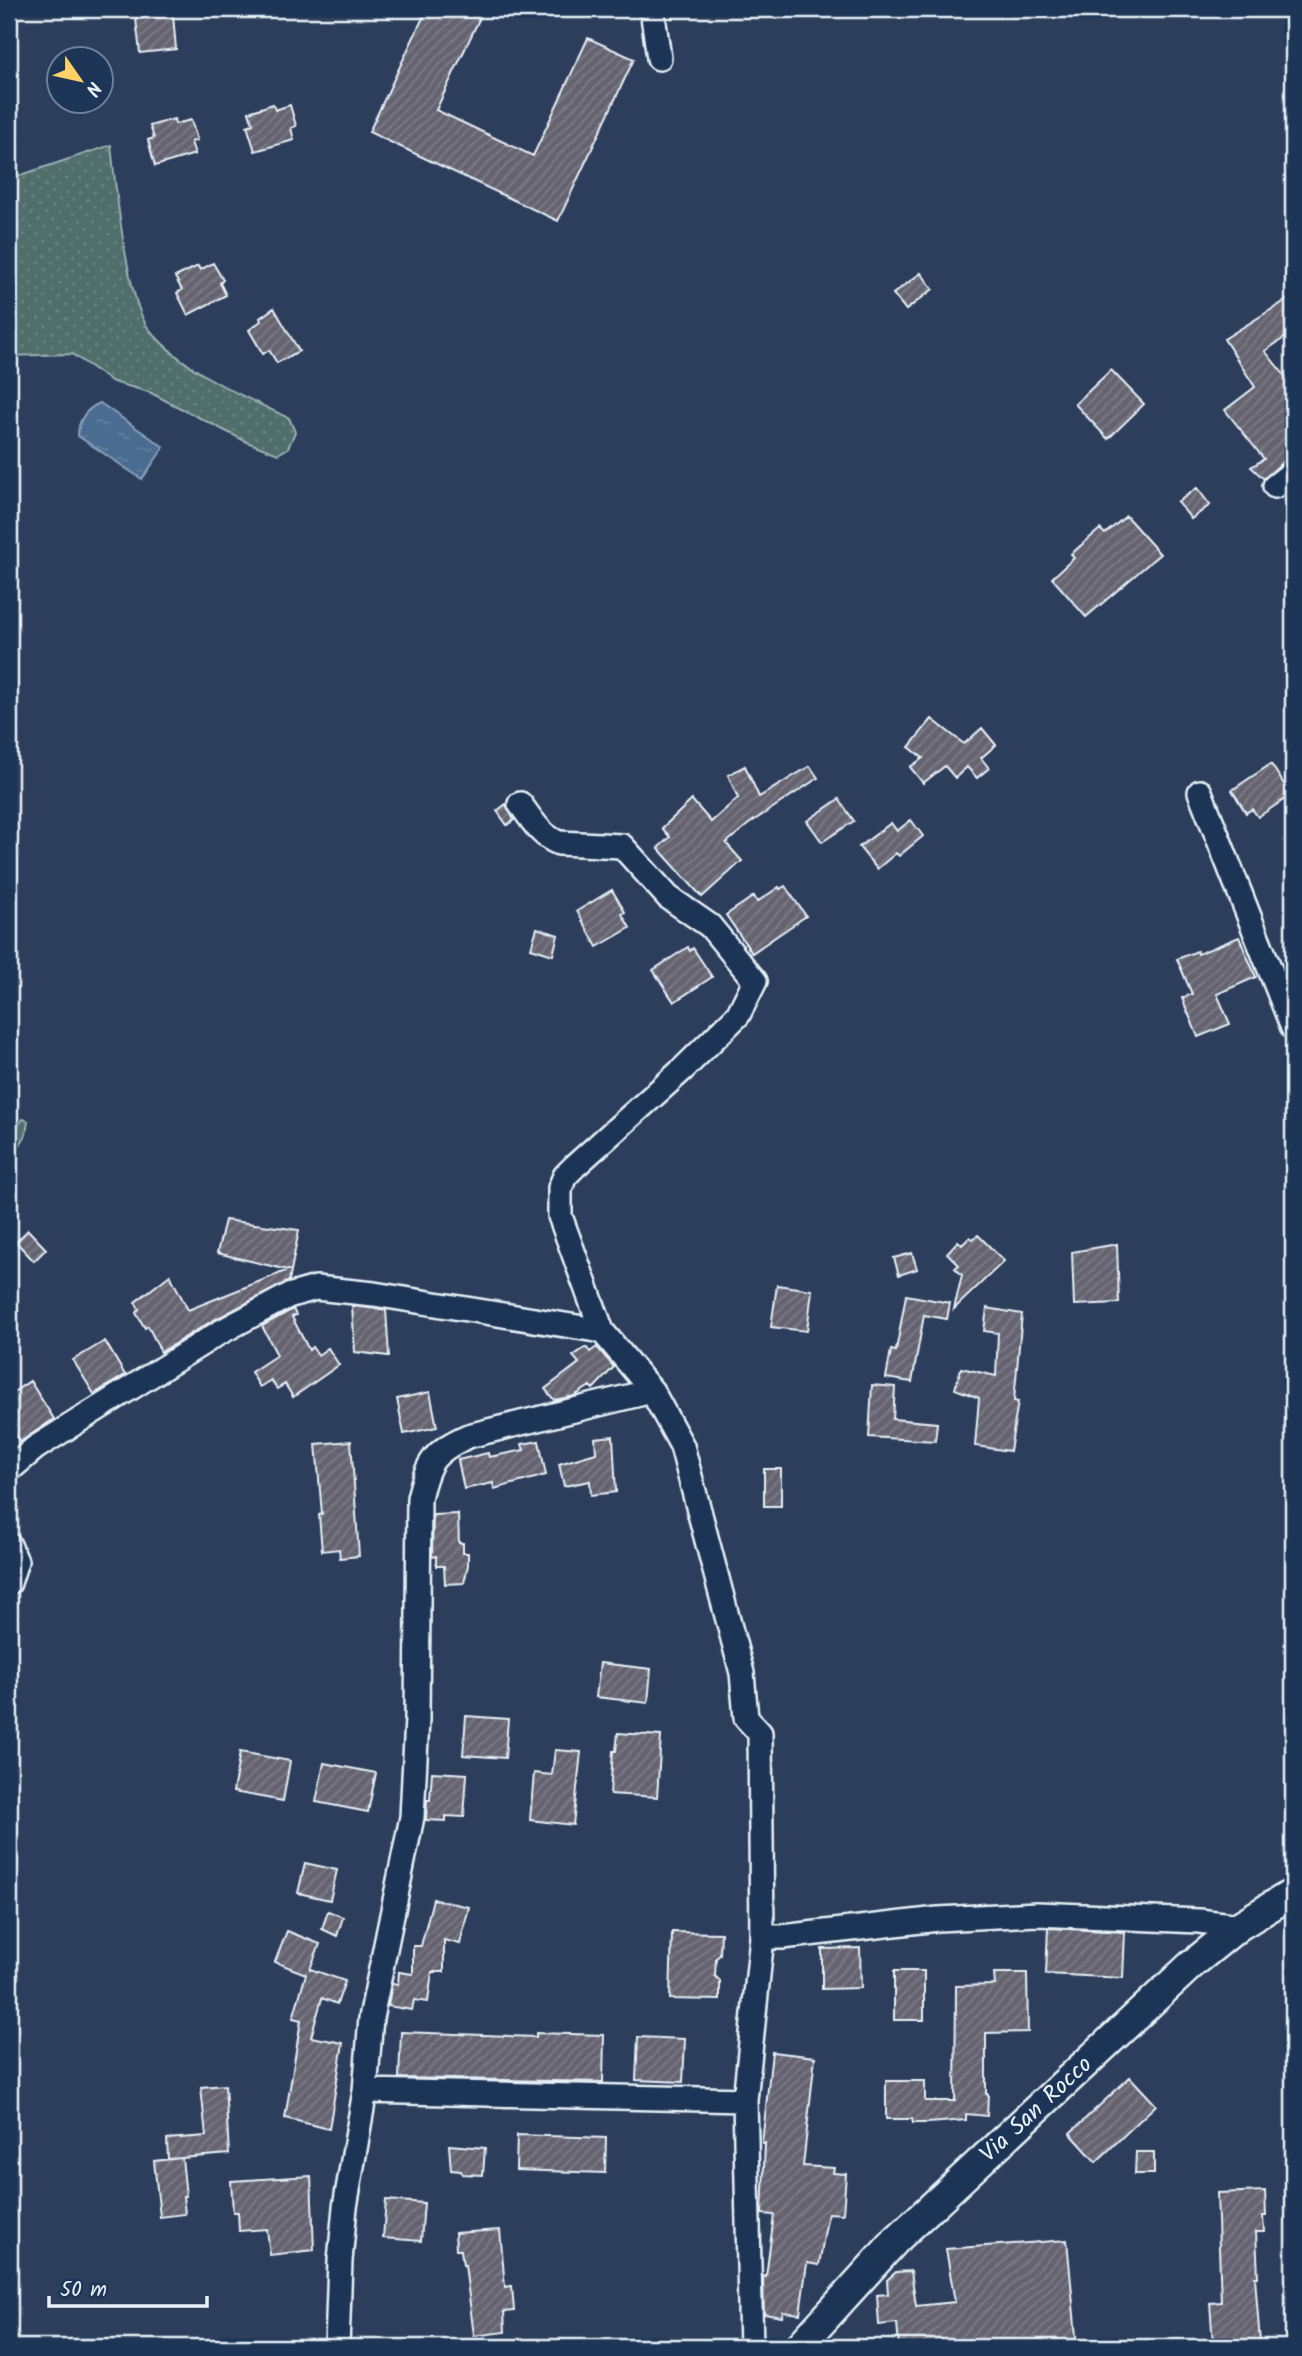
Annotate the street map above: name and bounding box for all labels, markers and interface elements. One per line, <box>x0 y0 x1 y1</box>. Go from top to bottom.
north arrow <box>46 46 116 116</box>
text: N <box>77 75 108 102</box>
street label: Via San Rocco <box>971 2046 1102 2172</box>
scale bar <box>49 2265 206 2309</box>
text: 50 m <box>60 2274 107 2307</box>

